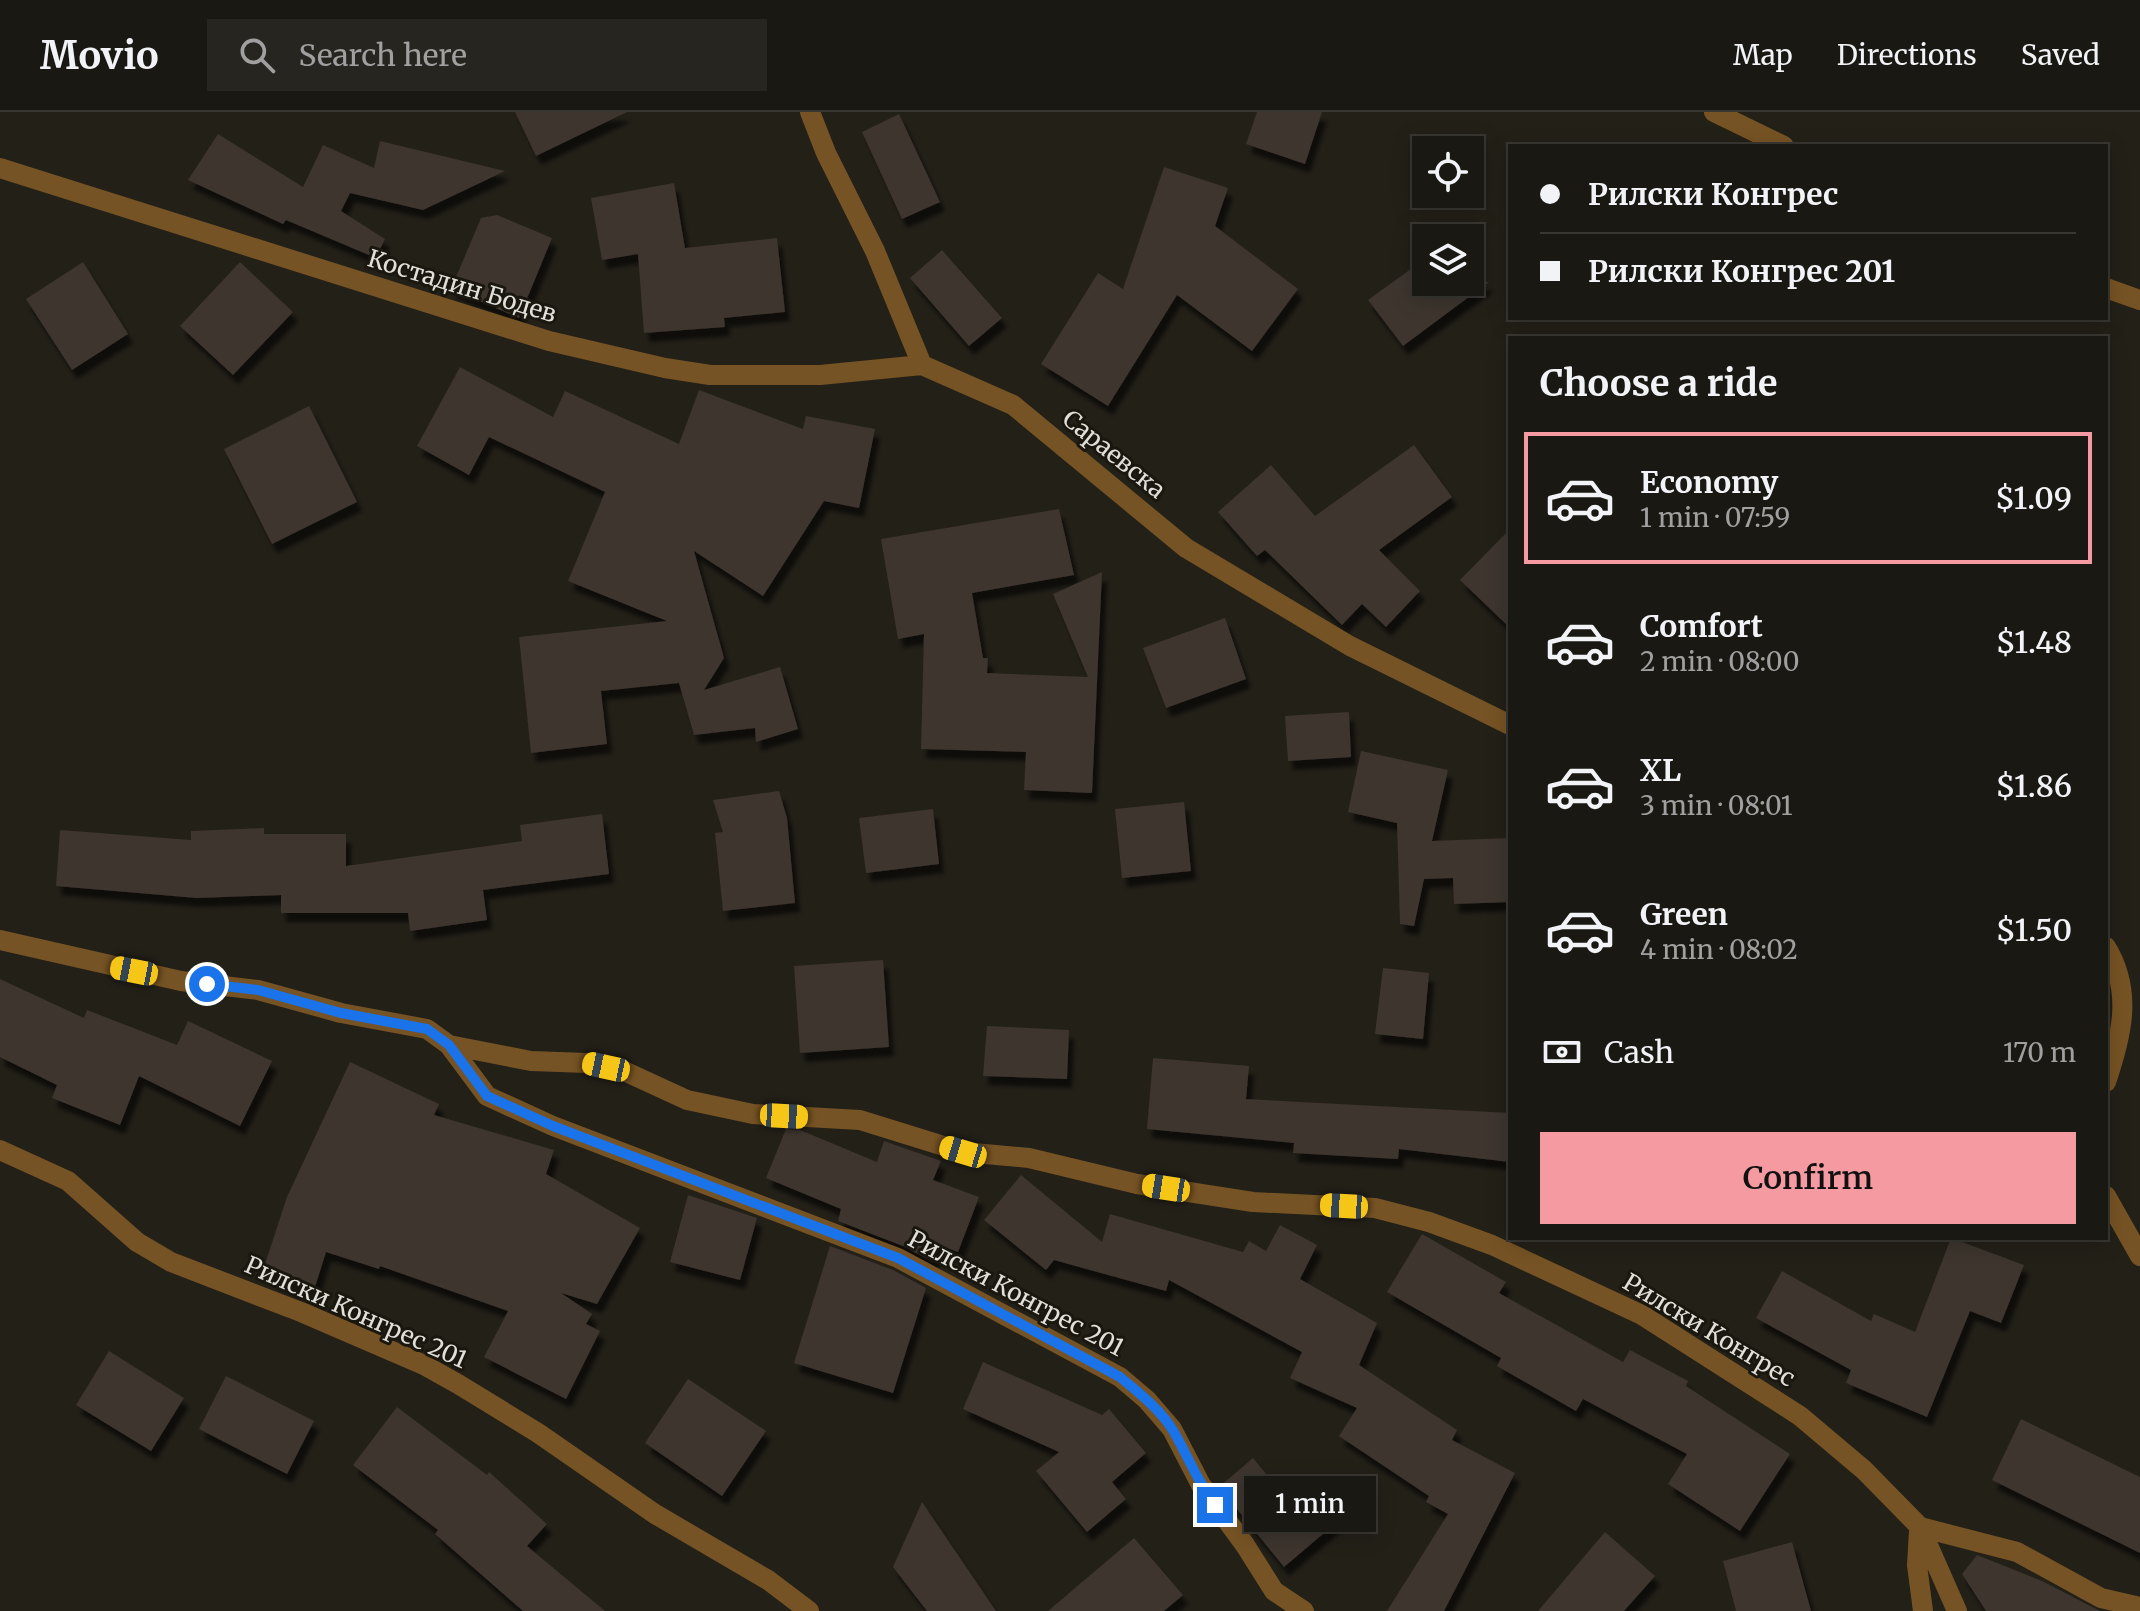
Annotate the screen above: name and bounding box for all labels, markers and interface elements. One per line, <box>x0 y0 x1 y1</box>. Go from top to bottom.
search box <box>207 19 767 91</box>
text: Movio <box>40 32 159 79</box>
icon: search <box>235 33 279 77</box>
text: Search here <box>299 36 467 74</box>
text: Map <box>1733 37 1793 73</box>
text: Directions <box>1837 37 1977 73</box>
text: Saved <box>2021 37 2100 73</box>
map controls <box>1412 136 1484 296</box>
button: locate <box>1412 136 1484 208</box>
text: Рилски Конгрес <box>1588 175 1838 213</box>
button: layers <box>1412 224 1484 296</box>
street label: Костадин Бодев <box>364 243 560 329</box>
text: Рилски Конгрес 201 <box>1588 252 1895 290</box>
text: Choose a ride <box>1540 361 1777 406</box>
street label: Сараевска <box>1056 403 1172 505</box>
icon: car <box>1544 462 1616 534</box>
text: Economy <box>1640 463 1778 501</box>
text: $1.09 <box>1995 479 2072 517</box>
text: 1 min · 07:59 <box>1640 501 1790 534</box>
icon: car <box>1544 606 1616 678</box>
text: Comfort <box>1640 607 1763 645</box>
text: $1.48 <box>1996 623 2072 661</box>
text: 2 min · 08:00 <box>1640 645 1799 678</box>
icon: car <box>1544 750 1616 822</box>
text: XL <box>1640 751 1681 789</box>
text: $1.86 <box>1996 767 2072 805</box>
text: 3 min · 08:01 <box>1640 789 1793 822</box>
icon: car <box>1544 894 1616 966</box>
text: Green <box>1640 895 1728 933</box>
text: $1.50 <box>1996 911 2072 949</box>
text: 4 min · 08:02 <box>1640 933 1798 966</box>
car <box>108 955 160 987</box>
route start <box>189 966 225 1002</box>
icon: cash <box>1540 1030 1584 1074</box>
text: Cash <box>1604 1033 1674 1071</box>
text: 170 m <box>2003 1036 2076 1069</box>
car <box>580 1050 632 1084</box>
car <box>759 1103 809 1129</box>
button: Confirm <box>1540 1132 2076 1224</box>
car <box>937 1134 989 1170</box>
car <box>1140 1172 1192 1204</box>
car <box>1319 1193 1369 1219</box>
street label: Рилски Конгрес 201 <box>903 1223 1129 1363</box>
street label: Рилски Конгрес 201 <box>240 1249 472 1375</box>
street label: Рилски Конгрес <box>1617 1266 1801 1394</box>
callout: 1 min <box>1243 1477 1375 1533</box>
route end <box>1197 1487 1233 1523</box>
text: 1 min <box>1275 1487 1345 1520</box>

